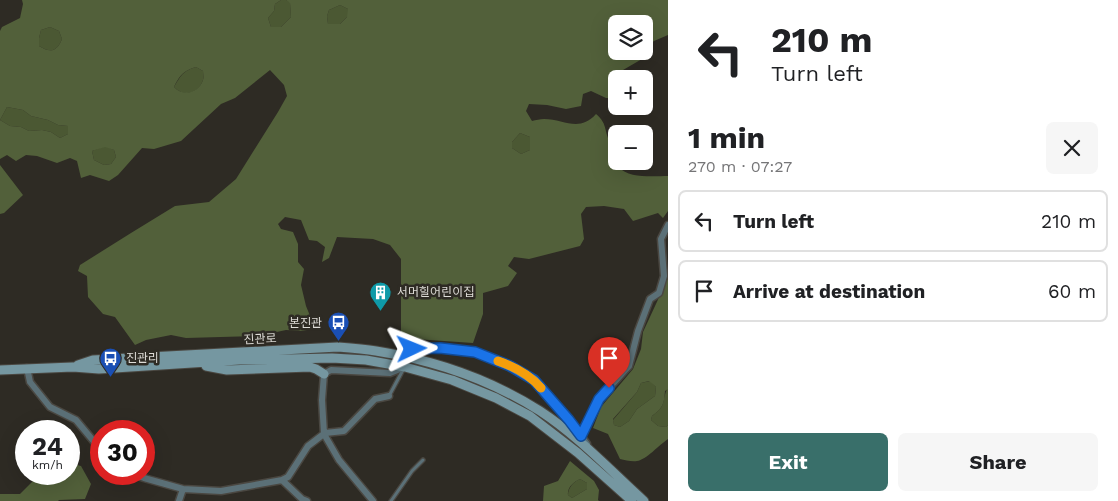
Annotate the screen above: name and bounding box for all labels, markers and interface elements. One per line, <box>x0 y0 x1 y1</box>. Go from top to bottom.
map controls <box>608 15 653 170</box>
button: layers <box>608 15 653 60</box>
text: 210 m <box>771 19 872 61</box>
icon: left <box>688 20 753 85</box>
text: Turn left <box>771 61 863 86</box>
button: + <box>608 70 653 115</box>
text: 1 min <box>688 120 765 155</box>
button: close <box>1046 122 1098 174</box>
button: − <box>608 125 653 170</box>
text: 270 m · 07:27 <box>688 157 792 176</box>
icon: left <box>690 207 718 235</box>
text: Turn left <box>733 210 814 233</box>
text: 210 m <box>1041 210 1096 233</box>
icon: arrive <box>690 277 718 305</box>
building icon: 서머힐어린이집 <box>369 280 393 311</box>
text: Arrive at destination <box>733 280 925 303</box>
text: 60 m <box>1048 280 1096 303</box>
place label: 서머힐어린이집 <box>397 285 474 299</box>
bus stop icon: 본진관 <box>326 311 350 342</box>
place label: 본진관 <box>289 316 322 330</box>
position arrow <box>385 322 437 374</box>
street label: 진관로 <box>243 331 277 347</box>
pin <box>588 337 630 388</box>
icon: arrive <box>595 344 623 372</box>
bus stop icon: 진관리 <box>98 346 122 377</box>
place label: 진관리 <box>126 351 159 365</box>
speed limit sign: 30 <box>90 420 155 485</box>
text: 24 <box>32 432 63 461</box>
button: Exit <box>688 433 888 491</box>
button: Share <box>898 433 1098 491</box>
text: km/h <box>32 458 63 472</box>

